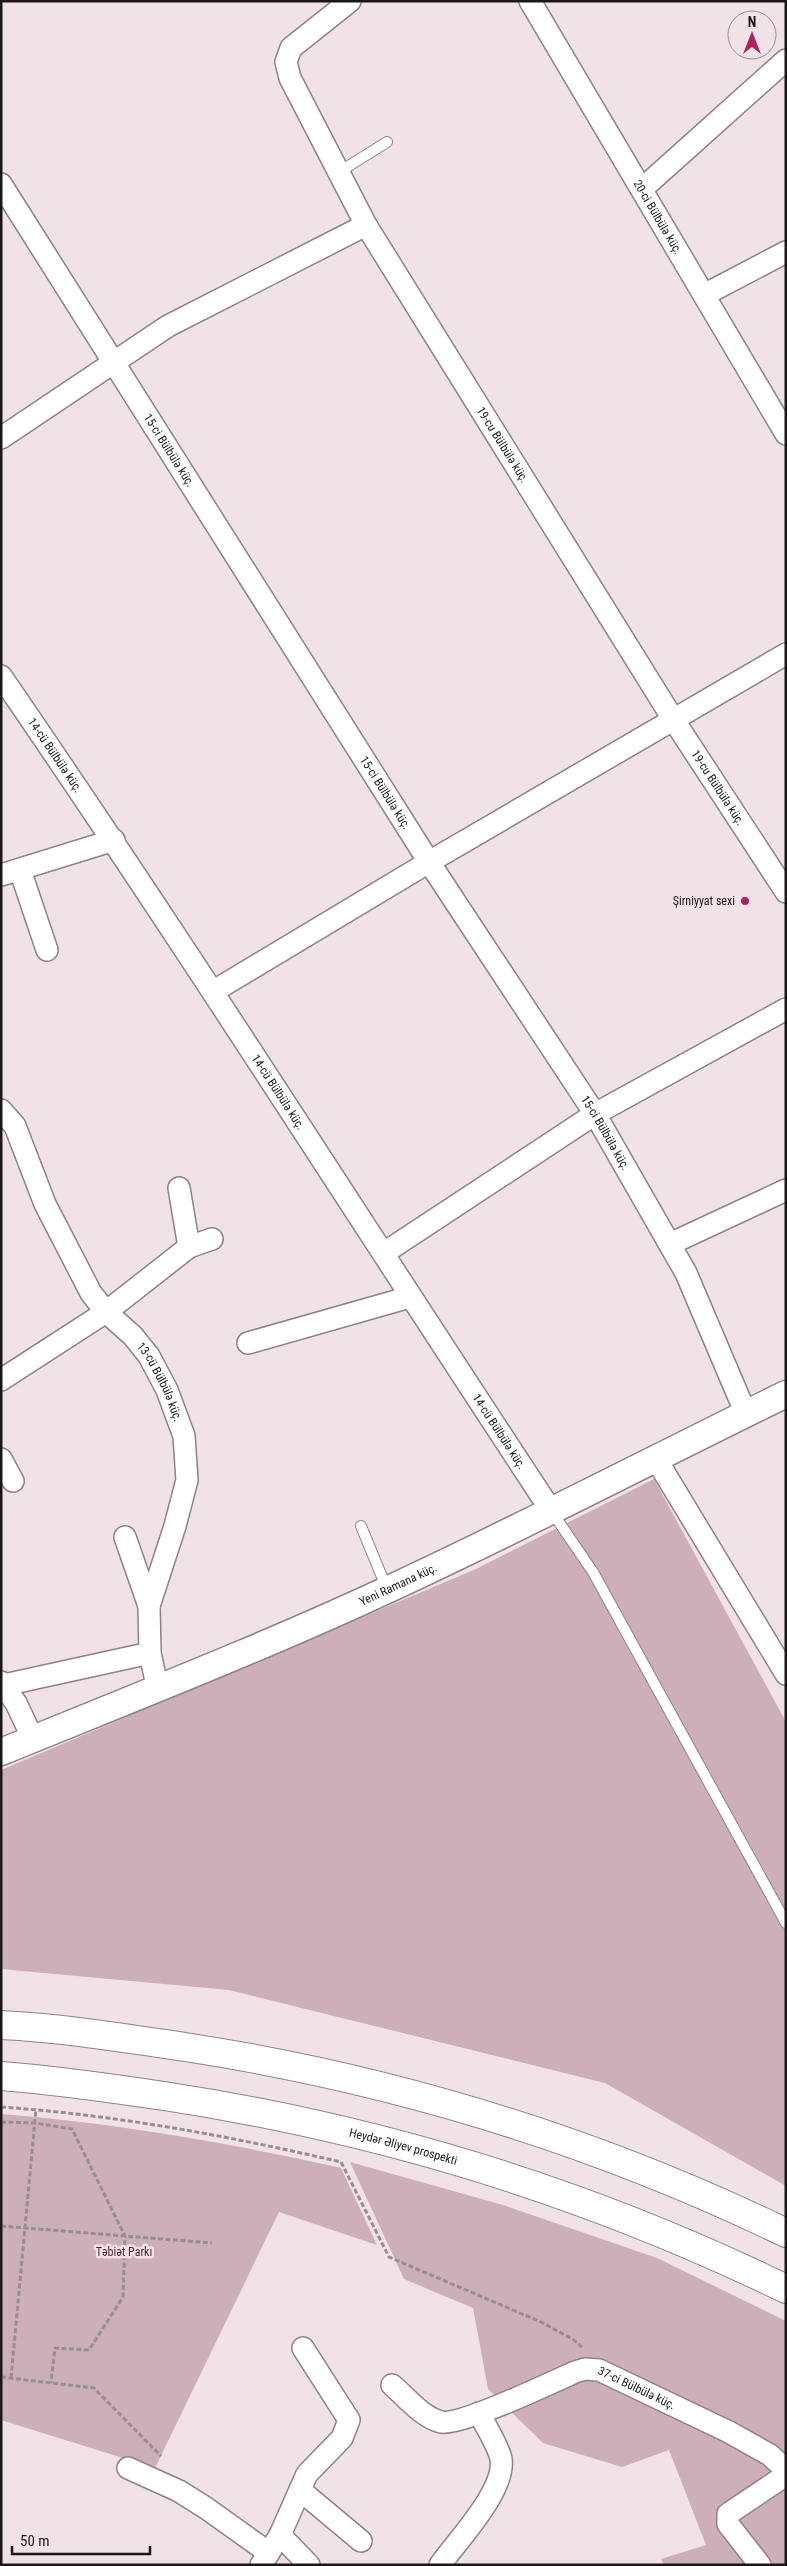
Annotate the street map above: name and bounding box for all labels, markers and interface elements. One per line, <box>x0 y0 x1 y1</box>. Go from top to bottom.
north arrow <box>727 10 777 60</box>
text: N <box>748 14 756 30</box>
street label: 20-ci Bülbülə küç. <box>630 177 685 257</box>
street label: 19-cu Bülbülə küç. <box>474 404 531 485</box>
street label: 15-ci Bülbülə küç. <box>141 411 197 490</box>
street label: 14-cü Bülbülə küç. <box>25 715 85 795</box>
street label: 19-cu Bülbülə küç. <box>688 748 748 828</box>
street label: 15-ci Bülbülə küç. <box>357 754 414 832</box>
place label: Şirniyyat sexi <box>673 894 735 908</box>
marker: Şirniyyat sexi <box>739 895 751 907</box>
street label: 14-cü Bülbülə küç. <box>249 1052 308 1132</box>
street label: 15-ci Bülbülə küç. <box>578 1093 633 1173</box>
street label: 13-cü Bülbülə küç. <box>134 1340 185 1423</box>
street label: 14-cü Bülbülə küç. <box>469 1391 529 1472</box>
street label: Yeni Ramana küç. <box>357 1561 439 1609</box>
street label: Heydər Əliyev prospekti <box>348 2126 459 2168</box>
park label: Təbiət Parkı <box>96 2245 152 2259</box>
street label: 37-ci Bülbülə küç. <box>596 2364 678 2412</box>
scale bar <box>12 2524 150 2556</box>
text: 50 m <box>20 2532 50 2550</box>

